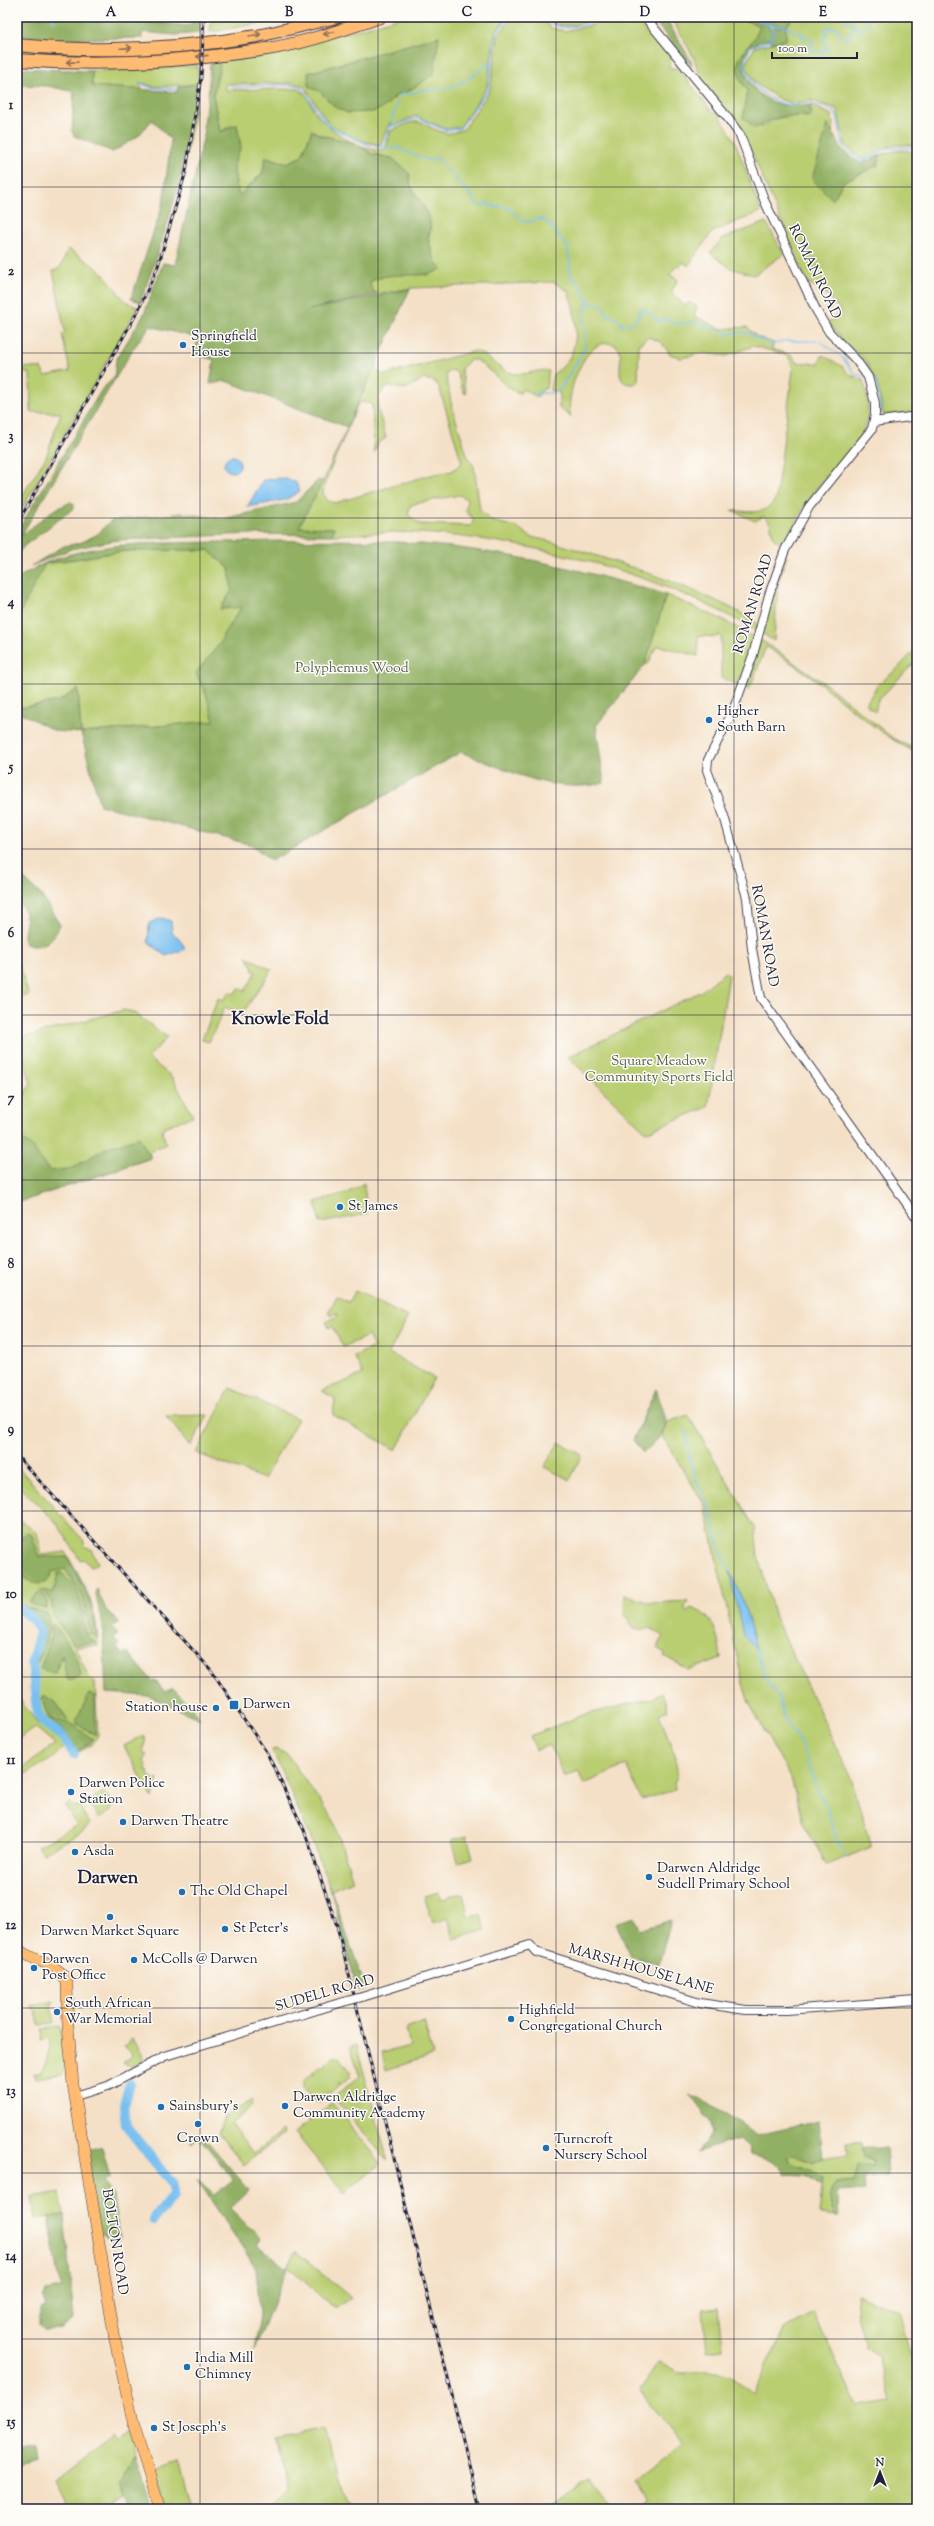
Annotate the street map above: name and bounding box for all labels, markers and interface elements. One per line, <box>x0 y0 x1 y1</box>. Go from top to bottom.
text: A <box>106 4 117 22</box>
text: B <box>285 4 294 22</box>
text: C <box>462 4 472 22</box>
text: D <box>640 4 650 22</box>
text: E <box>819 4 827 22</box>
one-way arrow <box>323 30 336 37</box>
one-way arrow <box>248 31 261 39</box>
scale bar <box>772 34 857 60</box>
text: 100 m <box>778 40 807 58</box>
one-way arrow <box>119 44 132 51</box>
one-way arrow <box>196 52 209 60</box>
one-way arrow <box>66 58 79 66</box>
text: 1 <box>9 97 14 115</box>
street label: ROMAN ROAD <box>782 221 846 323</box>
text: 2 <box>8 263 15 281</box>
place label: Springfield House <box>191 327 257 363</box>
marker: Springfield House <box>178 340 188 350</box>
text: 3 <box>8 428 14 446</box>
street label: ROMAN ROAD <box>729 552 779 656</box>
text: 4 <box>7 594 15 612</box>
park label: Polyphemus Wood <box>295 659 409 679</box>
place label: Higher South Barn <box>717 702 786 738</box>
marker: Higher South Barn <box>704 715 714 725</box>
text: 5 <box>8 759 14 777</box>
street label: ROMAN ROAD <box>745 883 783 989</box>
text: 6 <box>8 925 15 943</box>
district label: Knowle Fold <box>231 1007 330 1033</box>
park label: Square Meadow Community Sports Field <box>585 1052 733 1088</box>
text: 7 <box>8 1090 15 1108</box>
place label: St James <box>348 1197 398 1217</box>
marker: St James <box>335 1202 345 1212</box>
text: 8 <box>8 1256 15 1274</box>
text: 9 <box>8 1421 15 1439</box>
text: 10 <box>5 1586 17 1604</box>
place label: Darwen <box>243 1695 290 1715</box>
place label: Station house <box>125 1698 208 1718</box>
marker: Darwen <box>228 1699 240 1711</box>
marker: Station house <box>211 1703 221 1713</box>
text: 11 <box>7 1752 16 1770</box>
place label: Darwen Police Station <box>79 1774 165 1810</box>
marker: Darwen Police Station <box>66 1787 76 1797</box>
place label: Darwen Theatre <box>131 1812 229 1832</box>
marker: Darwen Theatre <box>118 1817 128 1827</box>
place label: Asda <box>83 1842 115 1862</box>
marker: Asda <box>70 1847 80 1857</box>
place label: Darwen Aldridge Sudell Primary School <box>657 1859 790 1895</box>
district label: Darwen <box>77 1866 139 1892</box>
marker: Darwen Aldridge Sudell Primary School <box>644 1872 654 1882</box>
place label: The Old Chapel <box>190 1882 288 1902</box>
marker: The Old Chapel <box>177 1887 187 1897</box>
marker: Darwen Market Square <box>105 1912 115 1922</box>
text: 12 <box>6 1917 17 1935</box>
place label: St Peter's <box>233 1919 288 1939</box>
place label: Darwen Market Square <box>41 1922 179 1942</box>
marker: St Peter's <box>220 1924 230 1934</box>
street label: MARSH HOUSE LANE <box>566 1940 716 2000</box>
place label: Darwen Post Office <box>42 1950 106 1986</box>
place label: McColls @ Darwen <box>142 1950 258 1970</box>
marker: McColls @ Darwen <box>129 1955 139 1965</box>
marker: Darwen Post Office <box>29 1963 39 1973</box>
street label: SUDELL ROAD <box>273 1970 377 2018</box>
place label: South African War Memorial <box>65 1994 152 2030</box>
place label: Highfield Congregational Church <box>519 2001 663 2037</box>
marker: South African War Memorial <box>52 2007 62 2017</box>
marker: Highfield Congregational Church <box>506 2014 516 2024</box>
text: 13 <box>6 2083 16 2101</box>
place label: Darwen Aldridge Community Academy <box>293 2088 425 2124</box>
place label: Sainsbury's <box>169 2097 238 2117</box>
marker: Darwen Aldridge Community Academy <box>280 2101 290 2111</box>
marker: Sainsbury's <box>156 2102 166 2112</box>
marker: Crown <box>193 2119 203 2129</box>
place label: Crown <box>177 2129 219 2149</box>
place label: Turncroft Nursery School <box>554 2130 648 2166</box>
marker: Turncroft Nursery School <box>541 2143 551 2153</box>
street label: BOLTON ROAD <box>96 2188 132 2296</box>
text: 14 <box>6 2248 17 2266</box>
place label: India Mill Chimney <box>195 2349 254 2385</box>
marker: India Mill Chimney <box>182 2362 192 2372</box>
text: 15 <box>7 2414 16 2432</box>
place label: St Joseph's <box>162 2418 226 2438</box>
marker: St Joseph's <box>149 2423 159 2433</box>
north arrow <box>860 2452 900 2492</box>
text: N <box>875 2455 885 2471</box>

